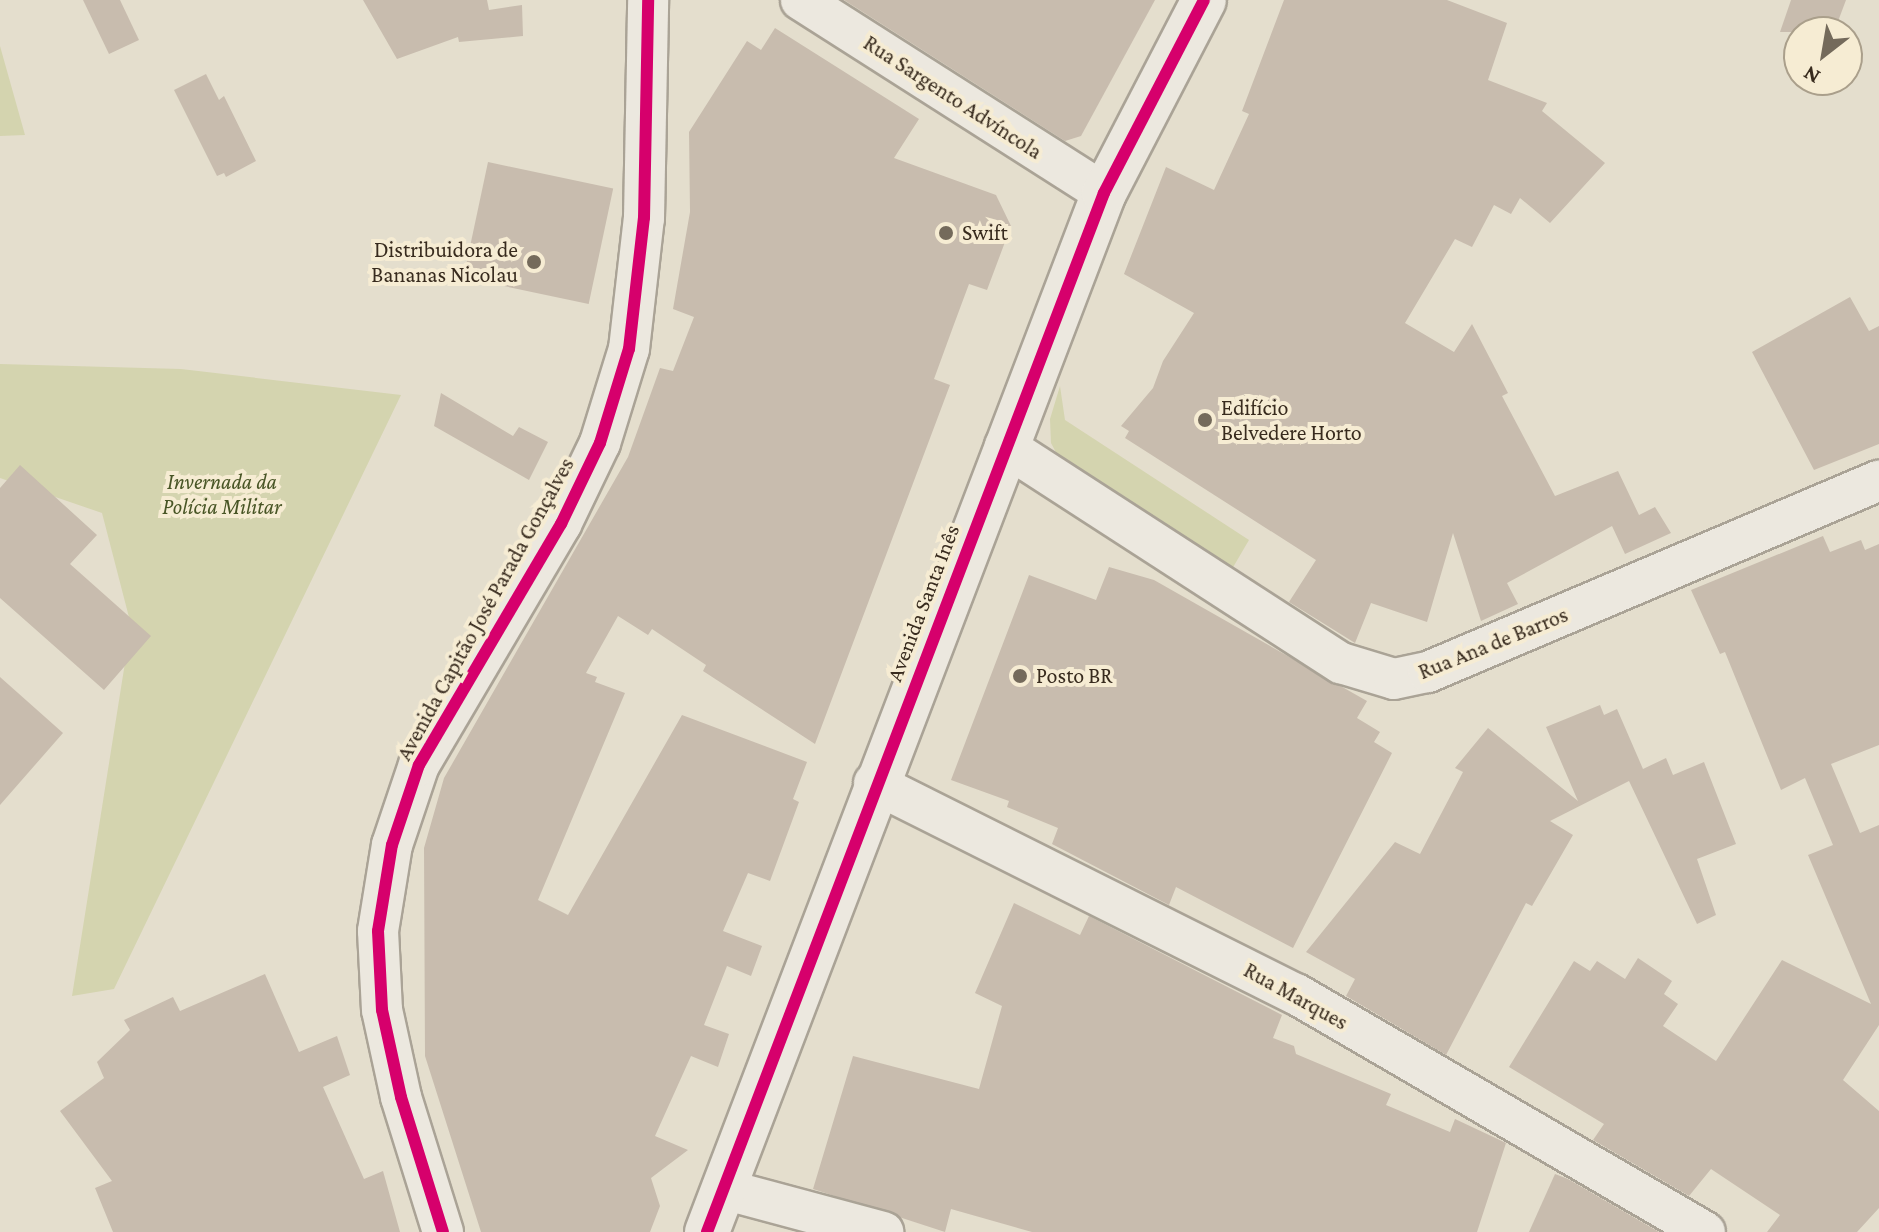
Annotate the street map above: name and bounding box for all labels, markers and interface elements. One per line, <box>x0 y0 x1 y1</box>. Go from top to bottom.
north arrow <box>1783 16 1863 96</box>
street label: Rua Sargento Advíncola <box>859 29 1047 165</box>
text: N <box>1799 61 1824 90</box>
place label: Swift <box>962 220 1008 246</box>
marker: Swift <box>937 224 955 242</box>
place label: Distribuidora de Bananas Nicolau <box>371 236 518 288</box>
marker: Distribuidora de Bananas Nicolau <box>525 253 543 271</box>
place label: Edifício Belvedere Horto <box>1221 394 1362 446</box>
marker: Edifício Belvedere Horto <box>1196 411 1214 429</box>
street label: Avenida Capitão José Parada Gonçalves <box>391 453 579 765</box>
park label: Invernada da Polícia Militar <box>162 468 282 520</box>
street label: Avenida Santa Inês <box>881 521 965 685</box>
street label: Rua Ana de Barros <box>1414 601 1572 685</box>
place label: Posto BR <box>1036 663 1113 689</box>
marker: Posto BR <box>1011 667 1029 685</box>
street label: Rua Marques <box>1239 957 1353 1035</box>

